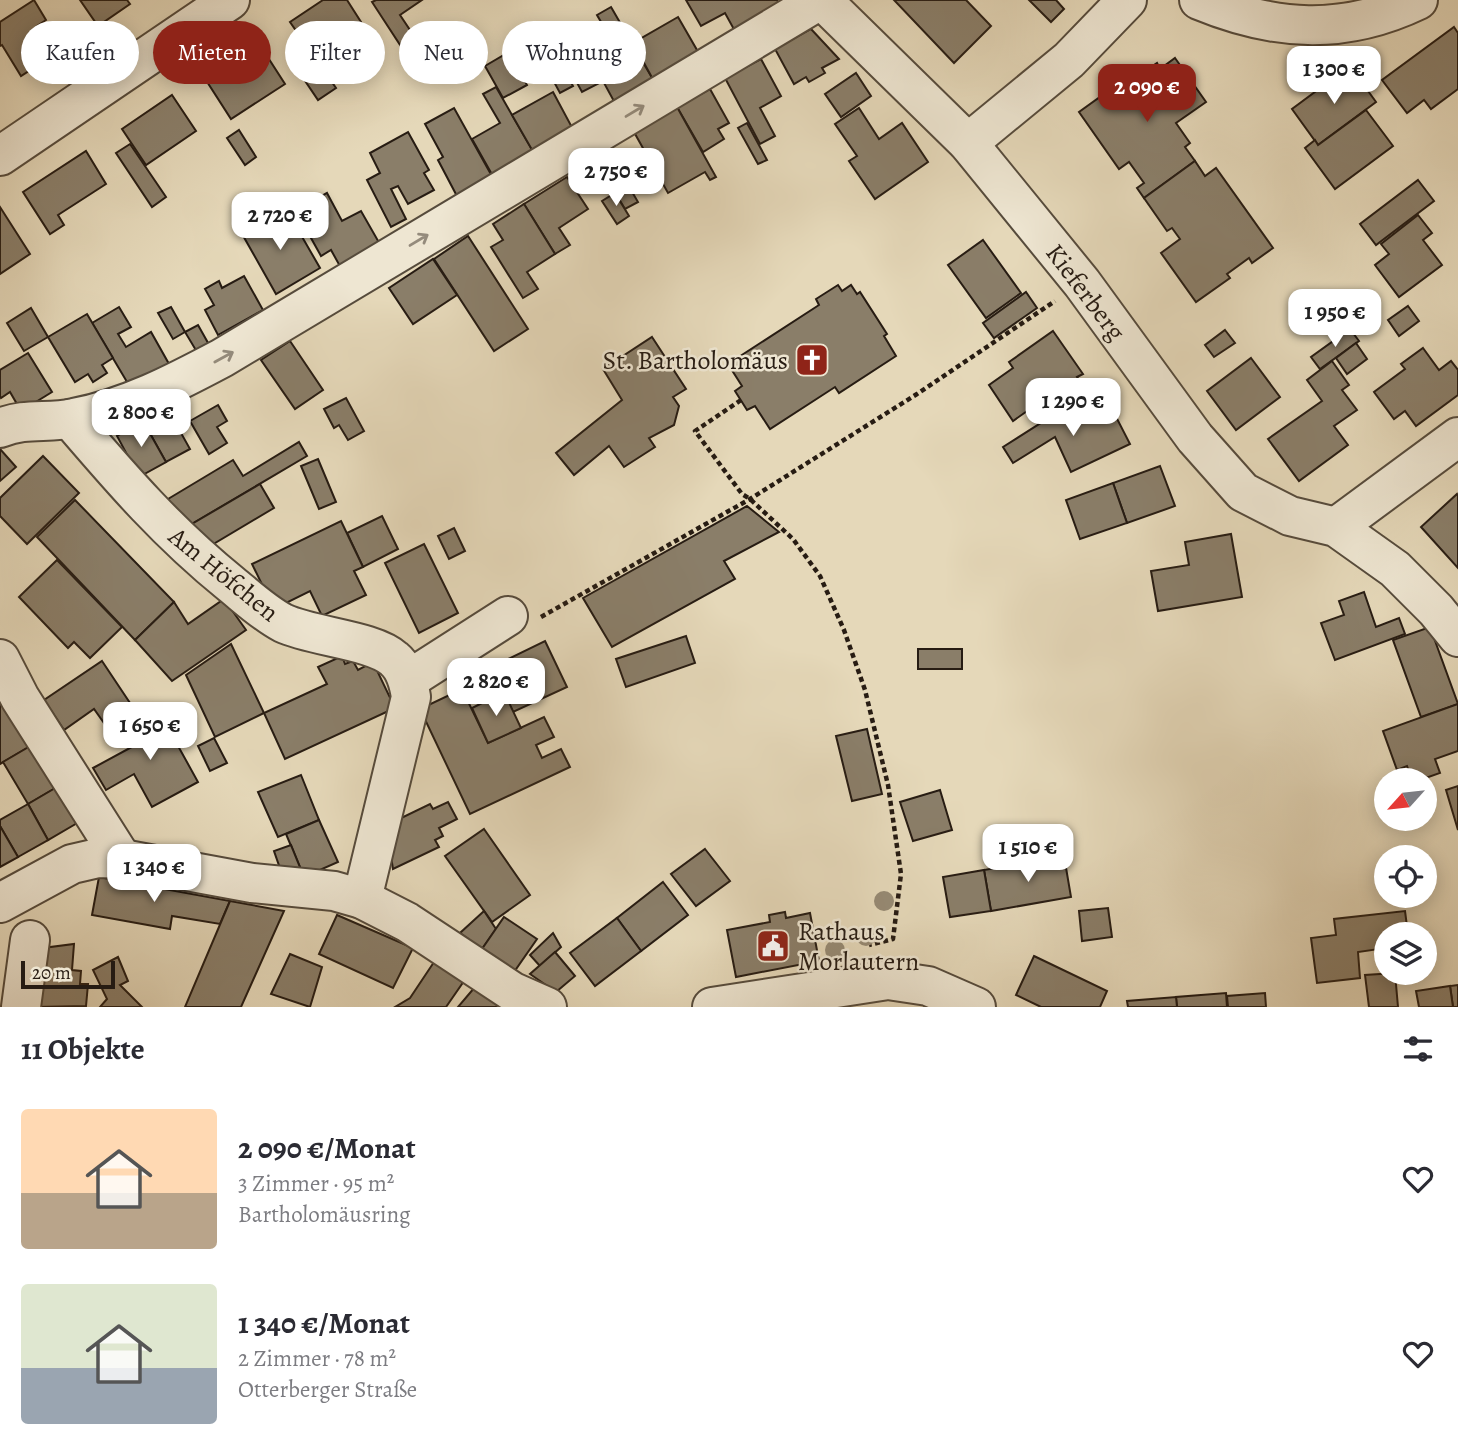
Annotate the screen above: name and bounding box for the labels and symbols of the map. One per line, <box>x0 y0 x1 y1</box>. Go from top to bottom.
pin: 1 300 € <box>1269 46 1399 106</box>
pin: 2 090 € <box>1082 64 1212 124</box>
one-way arrow <box>625 104 645 118</box>
pin: 2 750 € <box>551 148 681 208</box>
pin: 2 720 € <box>215 192 345 252</box>
one-way arrow <box>408 233 428 247</box>
street label: Kieferberg <box>1038 237 1134 348</box>
pin: 1 950 € <box>1270 290 1400 349</box>
church icon: St. Bartholomäus <box>793 341 831 379</box>
place label: St. Bartholomäus <box>603 343 788 378</box>
one-way arrow <box>213 350 233 364</box>
pin: 1 290 € <box>1008 378 1138 438</box>
pin: 2 800 € <box>76 390 206 449</box>
street label: Am Höfchen <box>160 518 286 630</box>
pin: 2 820 € <box>431 658 561 718</box>
pin: 1 650 € <box>85 702 215 762</box>
north arrow <box>1374 768 1437 831</box>
pin: 1 510 € <box>963 824 1093 884</box>
pin: 1 340 € <box>89 844 219 904</box>
place label: Rathaus Morlautern <box>798 914 919 979</box>
public building icon: Rathaus Morlautern <box>754 927 792 965</box>
scale bar <box>21 958 116 990</box>

